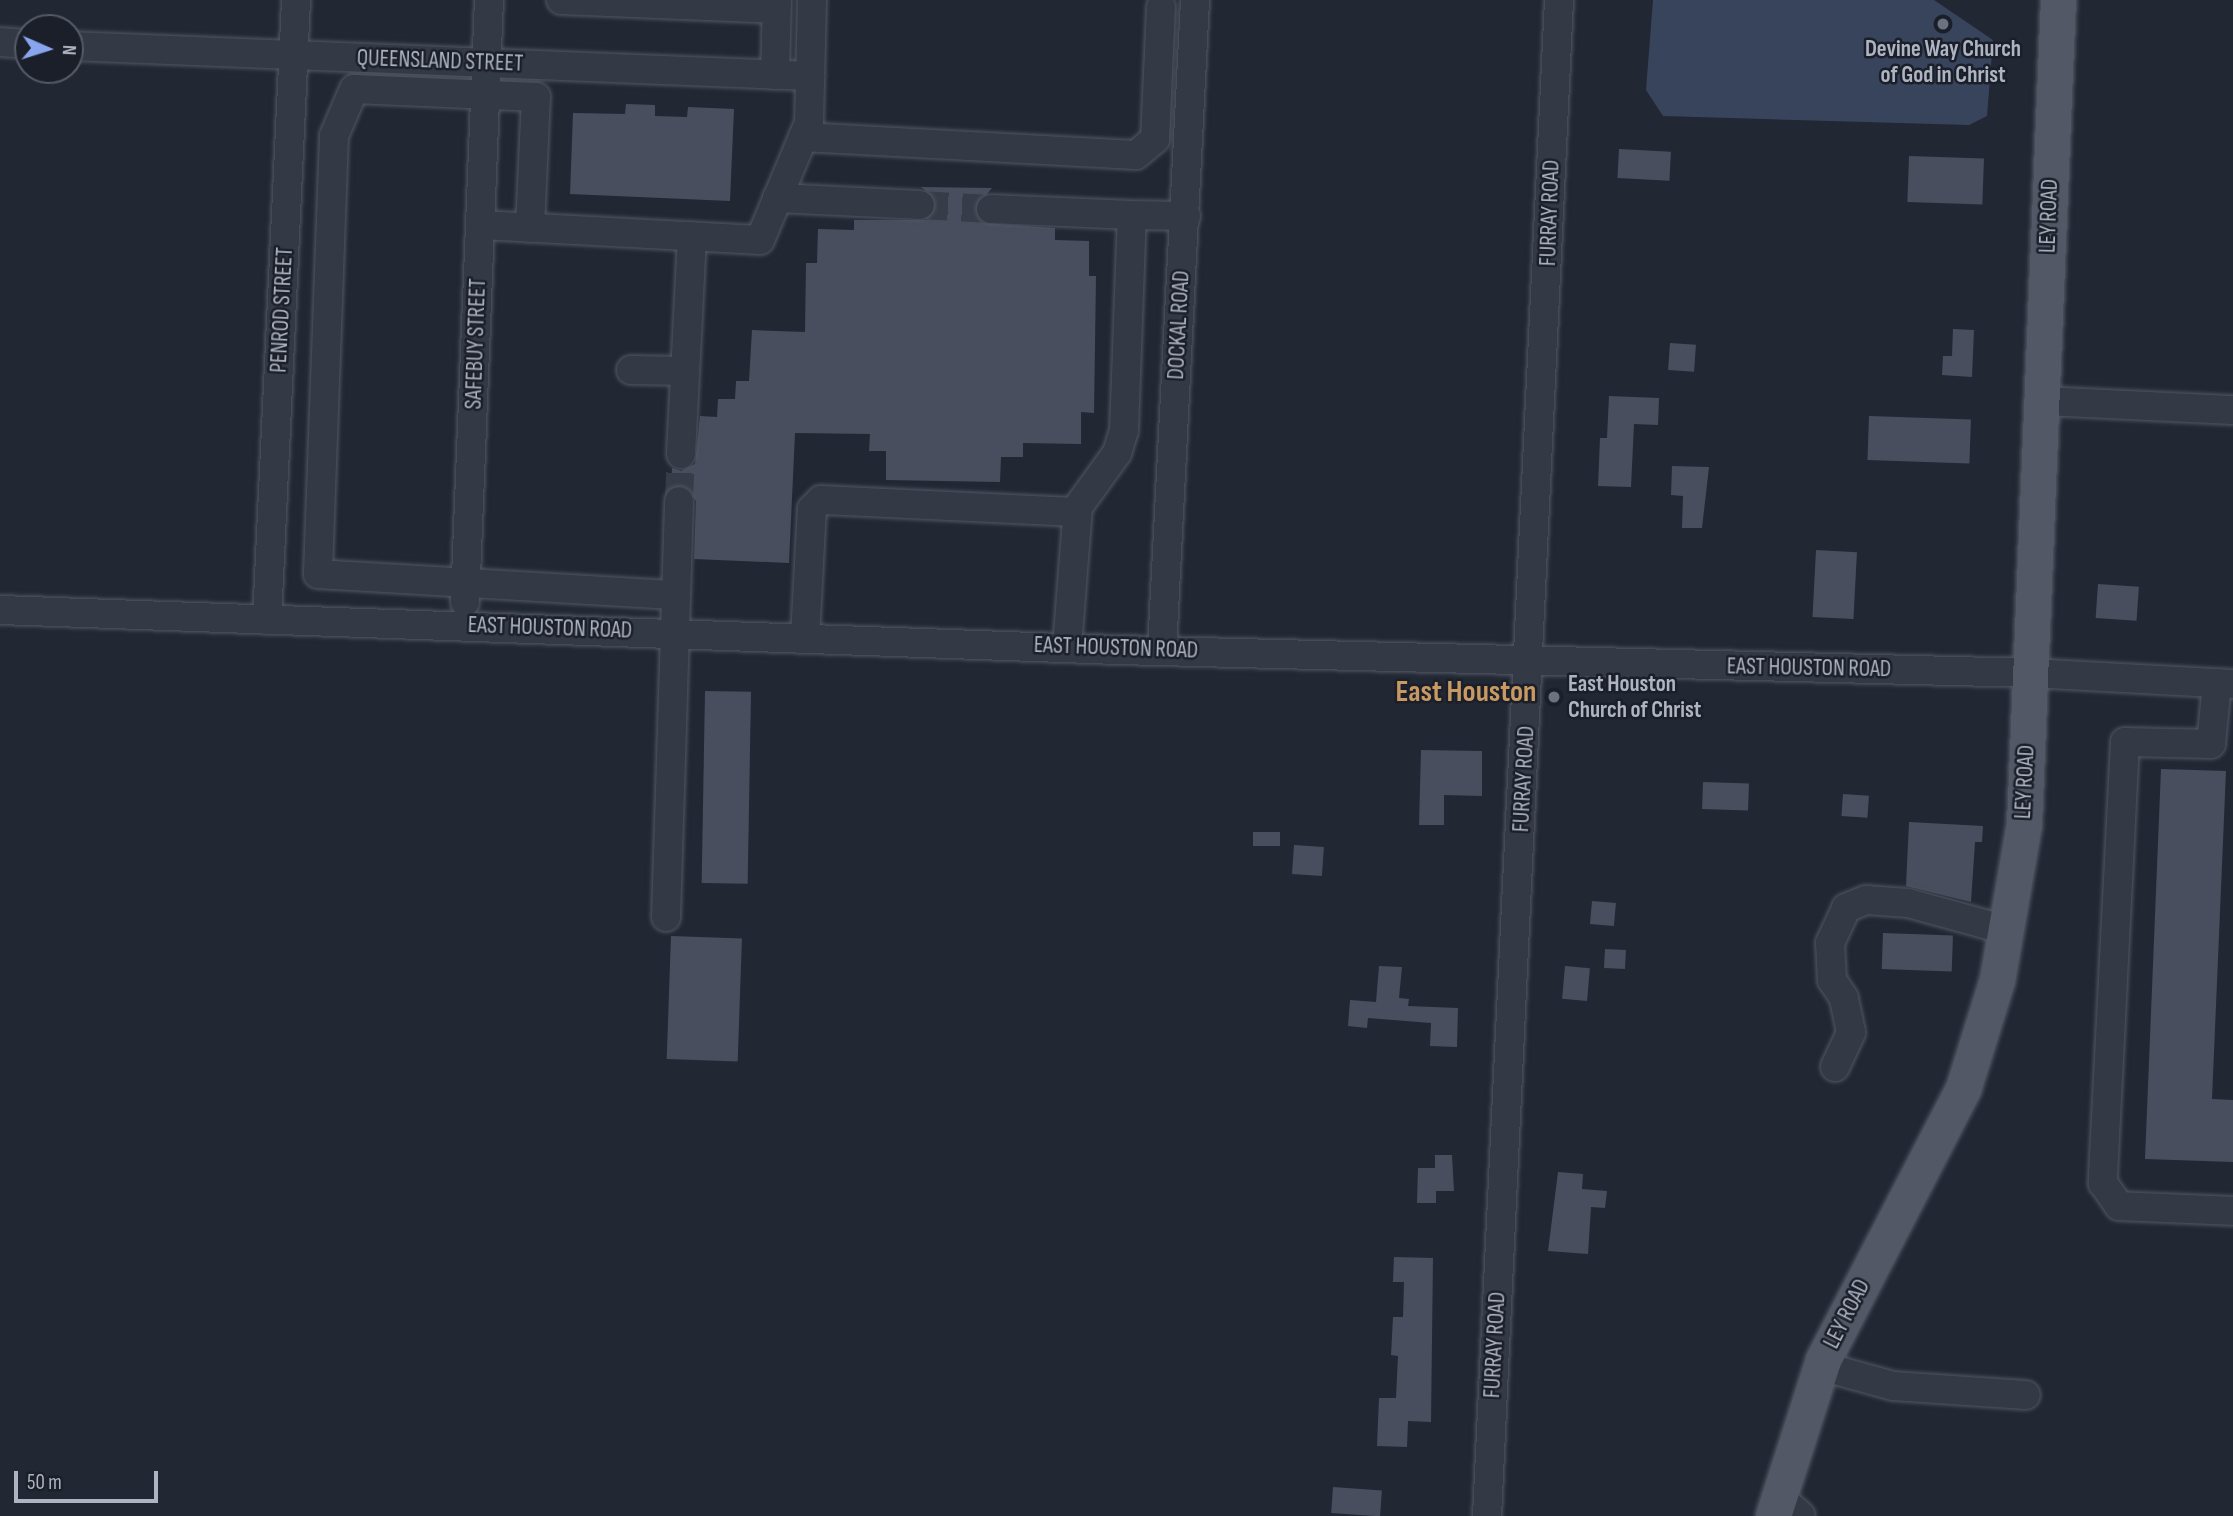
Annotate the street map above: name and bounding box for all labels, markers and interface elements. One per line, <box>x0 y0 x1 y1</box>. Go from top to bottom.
north arrow <box>14 14 84 84</box>
marker: Devine Way Church of God in Christ <box>1935 16 1951 32</box>
place label: Devine Way Church of God in Christ <box>1865 35 2021 89</box>
text: N <box>57 44 80 56</box>
street label: QUEENSLAND STREET <box>356 44 524 78</box>
street label: FURRAY ROAD <box>1534 159 1566 267</box>
street label: LEY ROAD <box>2034 178 2064 254</box>
street label: PENROD STREET <box>265 247 299 373</box>
street label: DOCKAL ROAD <box>1162 270 1196 380</box>
street label: SAFEBUY STREET <box>460 278 492 410</box>
street label: EAST HOUSTON ROAD <box>467 611 633 645</box>
street label: EAST HOUSTON ROAD <box>1033 631 1199 665</box>
street label: EAST HOUSTON ROAD <box>1727 653 1891 683</box>
place label: East Houston Church of Christ <box>1568 670 1701 724</box>
district label: East Houston <box>1396 674 1536 710</box>
marker: East Houston Church of Christ <box>1546 689 1562 705</box>
street label: FURRAY ROAD <box>1507 725 1541 833</box>
street label: LEY ROAD <box>2009 744 2041 820</box>
street label: LEY ROAD <box>1818 1275 1876 1353</box>
street label: FURRAY ROAD <box>1478 1291 1512 1399</box>
scale bar <box>18 1456 161 1500</box>
text: 50 m <box>27 1470 62 1495</box>

